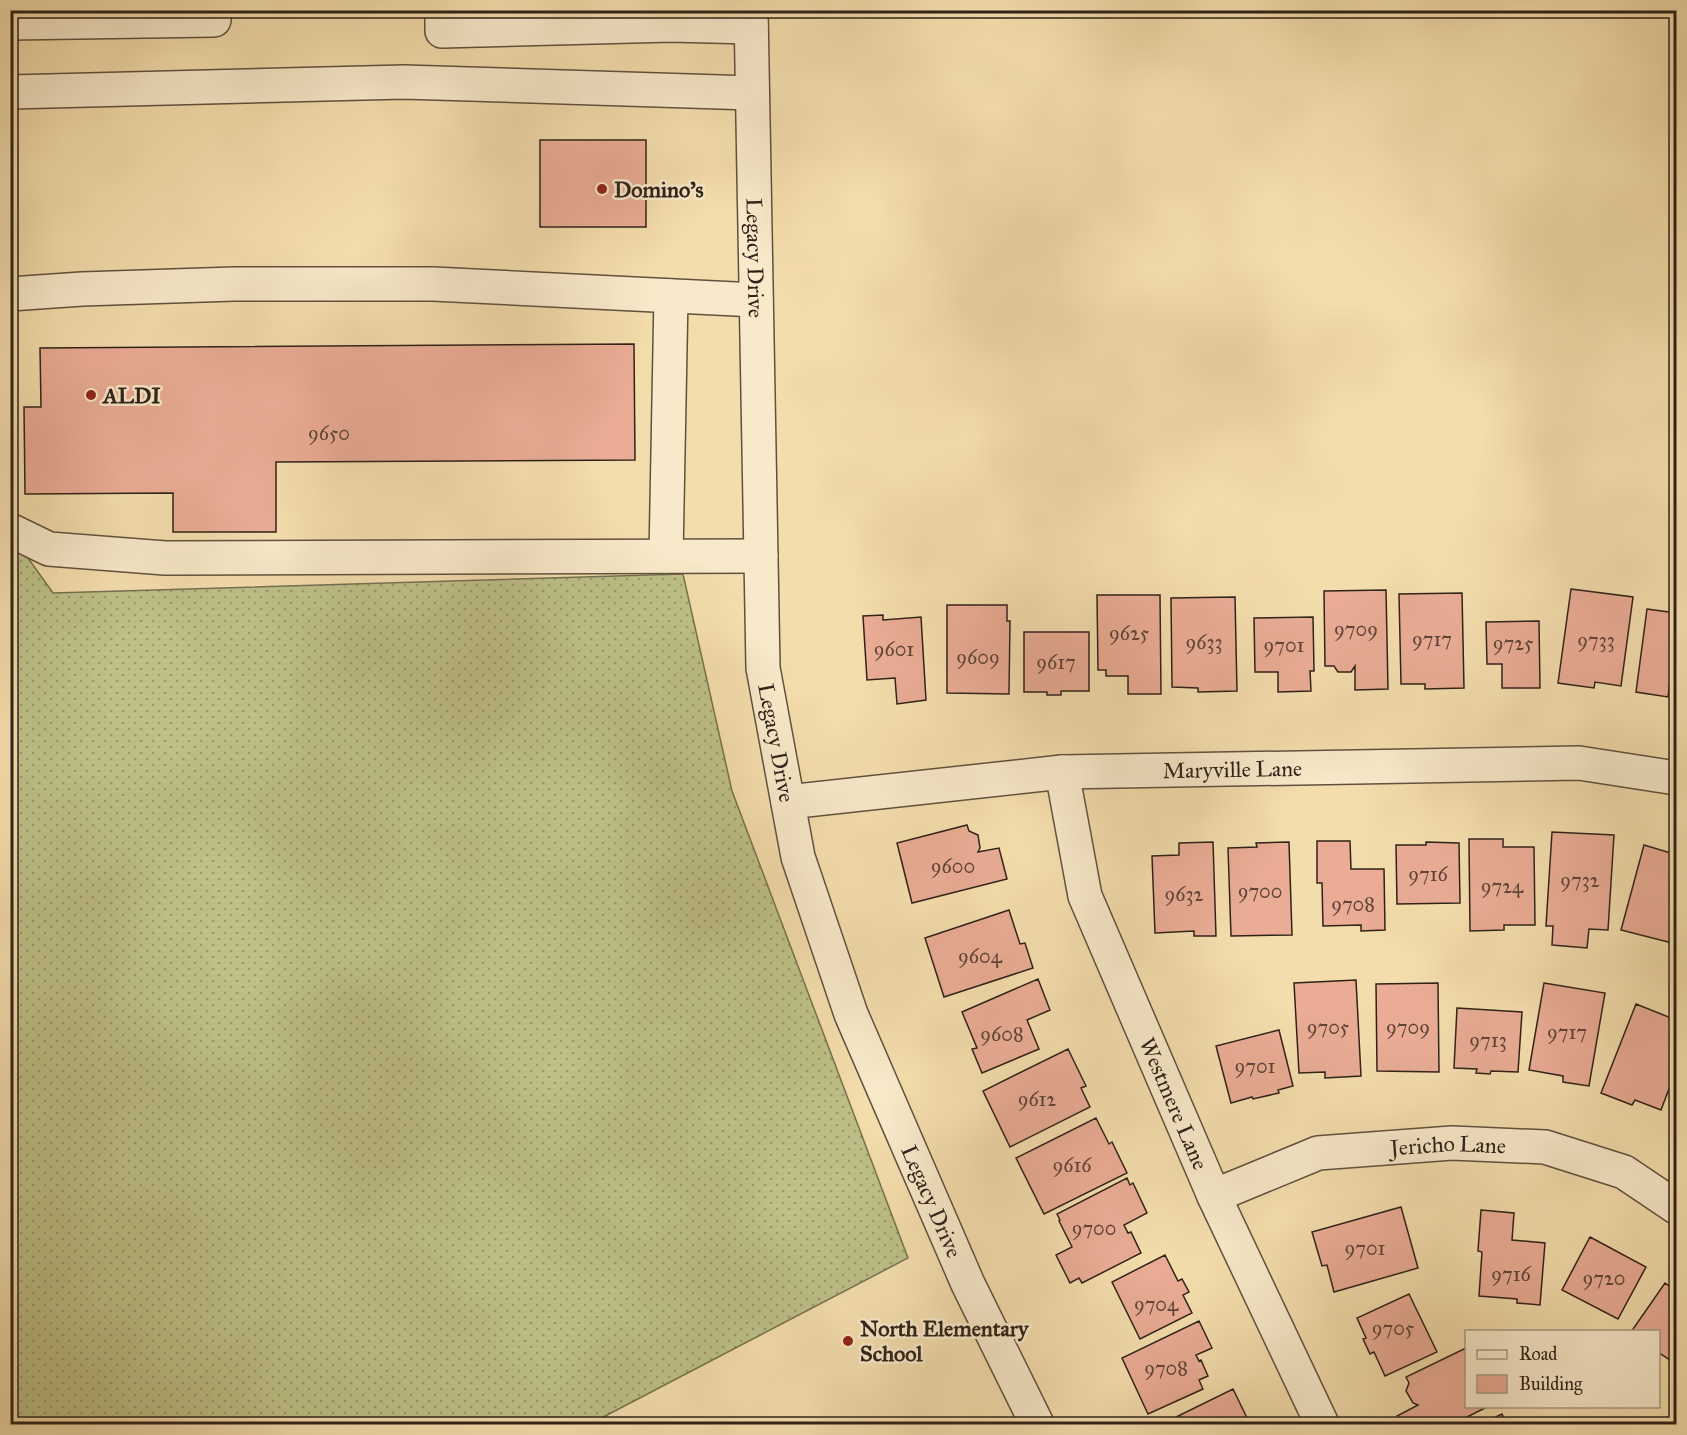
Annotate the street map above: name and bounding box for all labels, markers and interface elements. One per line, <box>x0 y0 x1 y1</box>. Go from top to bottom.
place label: Domino's <box>614 176 704 203</box>
marker: Domino's <box>595 182 609 196</box>
street label: Legacy Drive <box>741 198 770 318</box>
place label: ALDI <box>101 382 161 409</box>
marker: ALDI <box>84 388 98 402</box>
house number: 9650 <box>308 421 350 445</box>
house number: 9709 <box>1334 617 1378 641</box>
house number: 9625 <box>1109 621 1149 645</box>
house number: 9717 <box>1412 627 1452 651</box>
house number: 9733 <box>1577 628 1615 652</box>
house number: 9633 <box>1186 630 1223 654</box>
house number: 9725 <box>1493 631 1533 655</box>
house number: 9701 <box>1264 633 1304 657</box>
house number: 9601 <box>874 637 914 661</box>
house number: 9609 <box>956 645 1000 669</box>
house number: 9617 <box>1036 650 1076 674</box>
street label: Legacy Drive <box>753 681 801 804</box>
street label: Maryville Lane <box>1162 754 1302 784</box>
house number: 9600 <box>931 854 975 878</box>
house number: 9716 <box>1408 862 1449 886</box>
house number: 9732 <box>1560 868 1600 892</box>
house number: 9724 <box>1481 874 1524 898</box>
house number: 9700 <box>1238 879 1282 903</box>
house number: 9632 <box>1165 882 1204 906</box>
house number: 9708 <box>1331 892 1375 916</box>
house number: 9604 <box>958 944 1003 968</box>
house number: 9705 <box>1307 1015 1349 1039</box>
house number: 9709 <box>1386 1015 1430 1039</box>
house number: 9717 <box>1547 1020 1587 1044</box>
house number: 9608 <box>980 1022 1024 1046</box>
house number: 9713 <box>1469 1028 1507 1052</box>
street label: Westmere Lane <box>1134 1033 1215 1174</box>
house number: 9701 <box>1235 1054 1275 1078</box>
house number: 9612 <box>1018 1087 1056 1111</box>
street label: Jericho Lane <box>1387 1129 1507 1161</box>
street label: Legacy Drive <box>896 1141 968 1262</box>
house number: 9616 <box>1053 1153 1092 1177</box>
house number: 9700 <box>1072 1216 1116 1240</box>
house number: 9701 <box>1345 1236 1385 1260</box>
house number: 9716 <box>1491 1262 1532 1286</box>
house number: 9720 <box>1583 1266 1625 1290</box>
house number: 9704 <box>1134 1292 1179 1316</box>
place label: North Elementary School <box>860 1315 1030 1367</box>
house number: 9705 <box>1372 1316 1414 1340</box>
legend <box>1465 1330 1660 1408</box>
marker: North Elementary School <box>841 1334 855 1348</box>
text: Road <box>1519 1343 1557 1365</box>
house number: 9708 <box>1144 1356 1188 1380</box>
text: Building <box>1519 1373 1583 1396</box>

